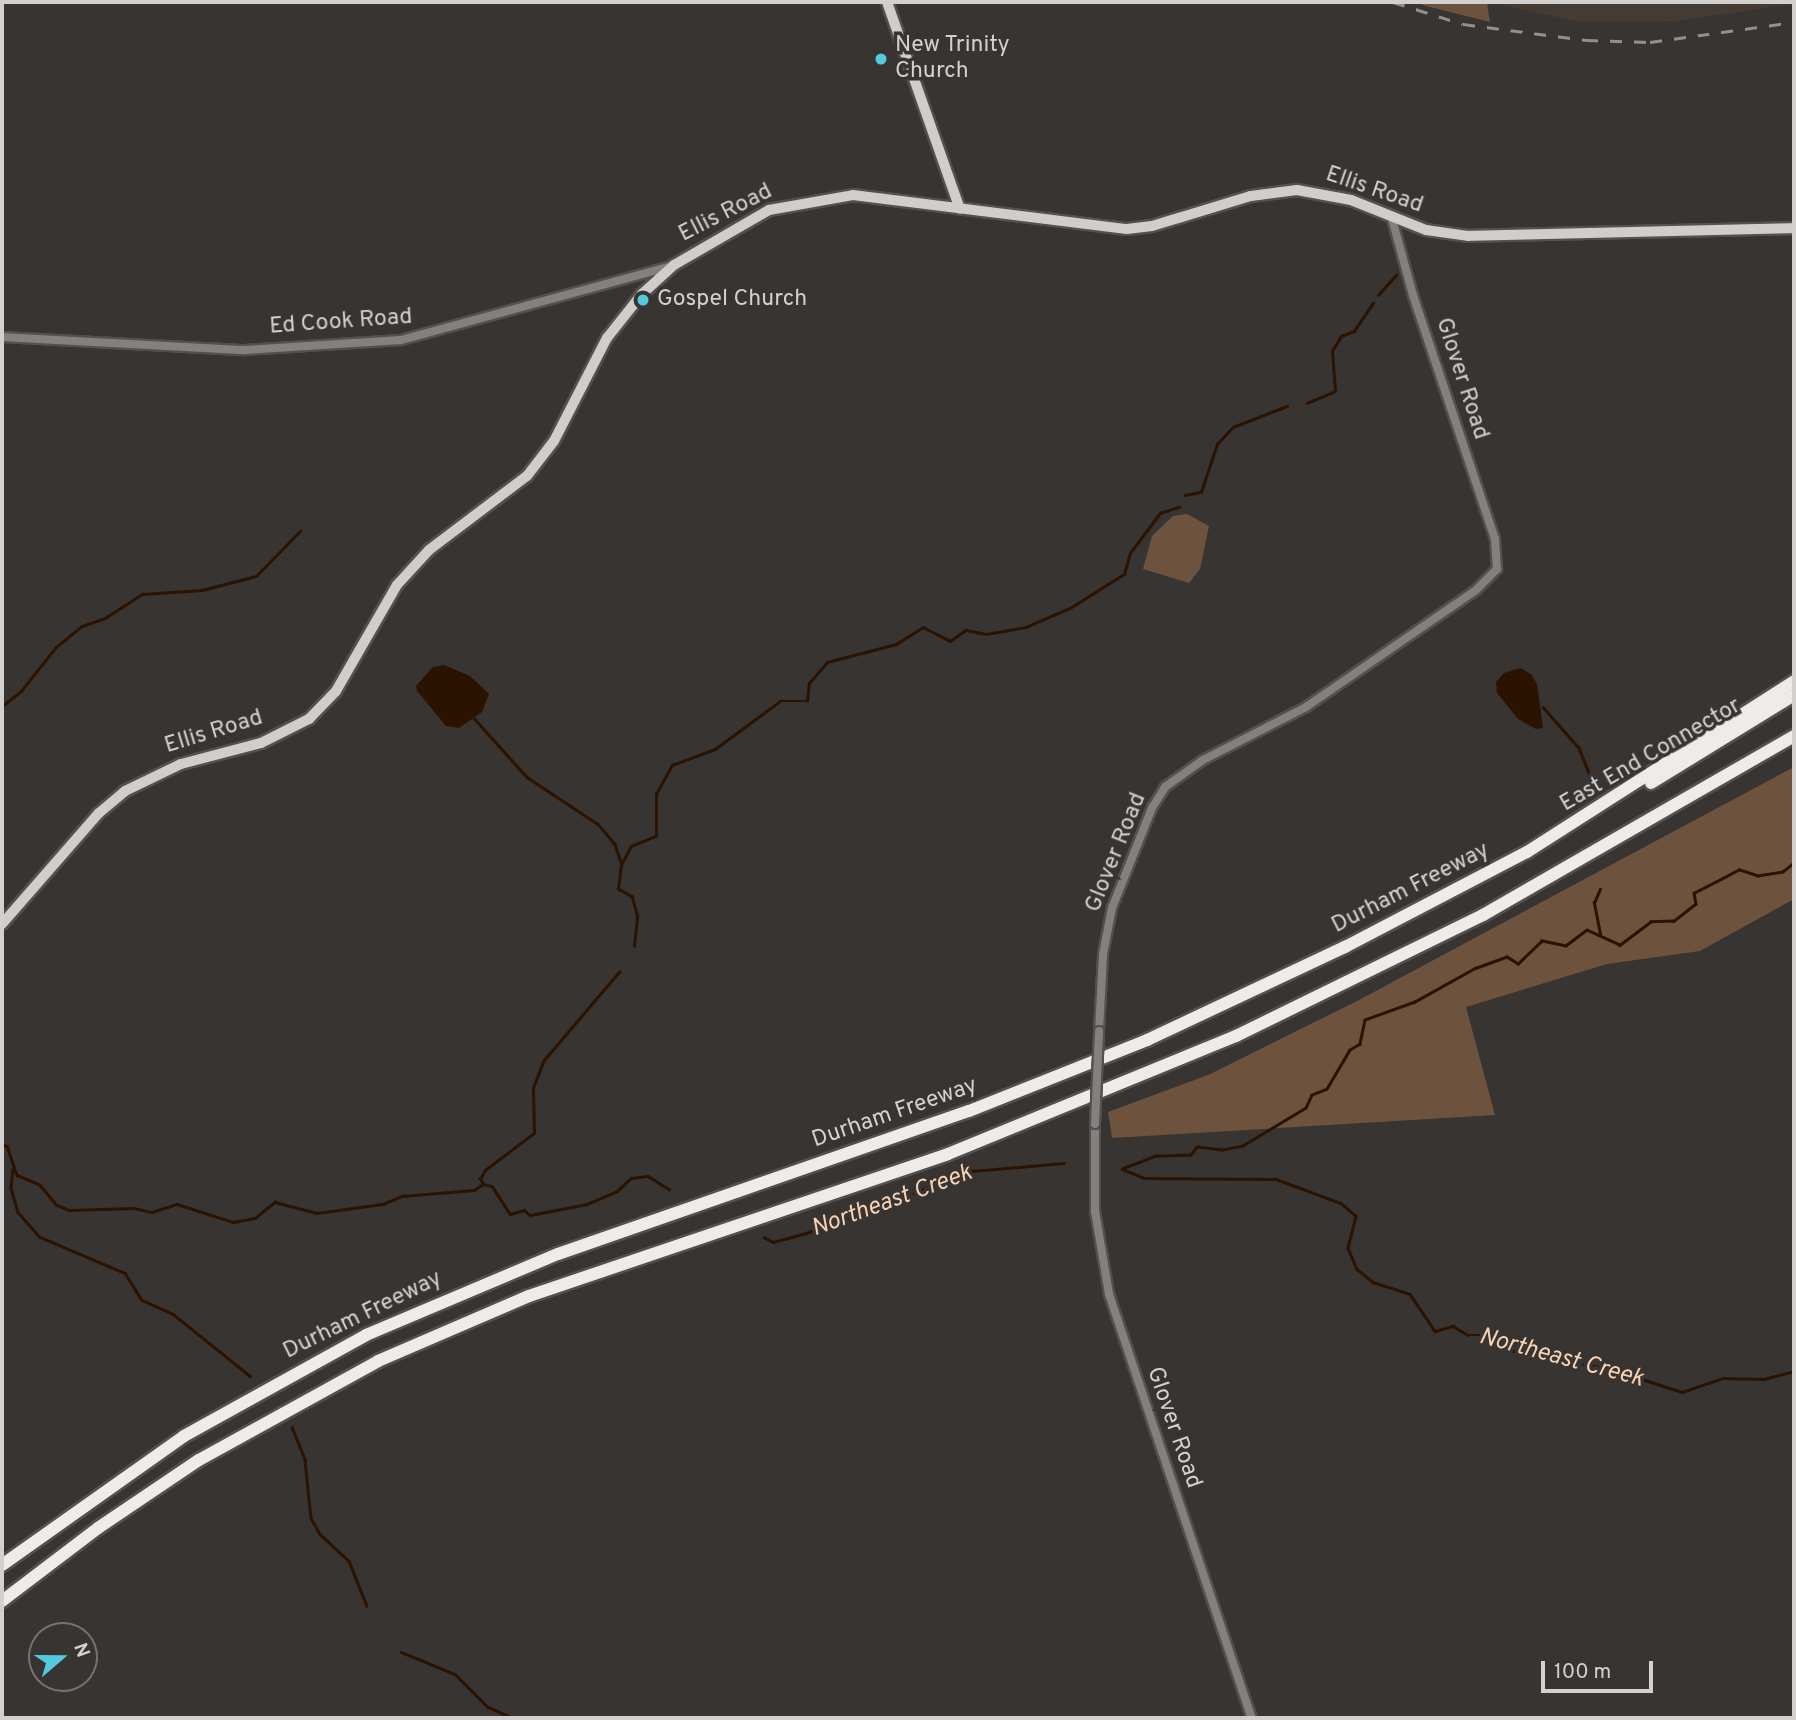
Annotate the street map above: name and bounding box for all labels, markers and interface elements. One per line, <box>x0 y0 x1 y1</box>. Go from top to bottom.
place label: New Trinity Church <box>895 32 1011 86</box>
marker: New Trinity Church <box>873 51 889 67</box>
street label: Ellis Road <box>1322 161 1426 221</box>
street label: Ellis Road <box>675 179 777 249</box>
place label: Gospel Church <box>657 286 807 314</box>
marker: Gospel Church <box>635 292 651 308</box>
street label: Ed Cook Road <box>269 304 413 342</box>
street label: Glover Road <box>1428 315 1494 443</box>
street label: East End Connector <box>1556 693 1746 819</box>
street label: Ellis Road <box>162 705 266 761</box>
street label: Glover Road <box>1081 789 1153 917</box>
street label: Durham Freeway <box>1328 837 1494 941</box>
street label: Durham Freeway <box>809 1073 981 1155</box>
water label: Northeast Creek <box>808 1160 976 1244</box>
street label: Durham Freeway <box>279 1266 447 1366</box>
water label: Northeast Creek <box>1476 1323 1646 1395</box>
street label: Glover Road <box>1139 1364 1207 1492</box>
north arrow <box>28 1622 98 1692</box>
text: N <box>67 1640 94 1661</box>
scale bar <box>1544 1646 1656 1690</box>
text: 100 m <box>1554 1659 1611 1686</box>

